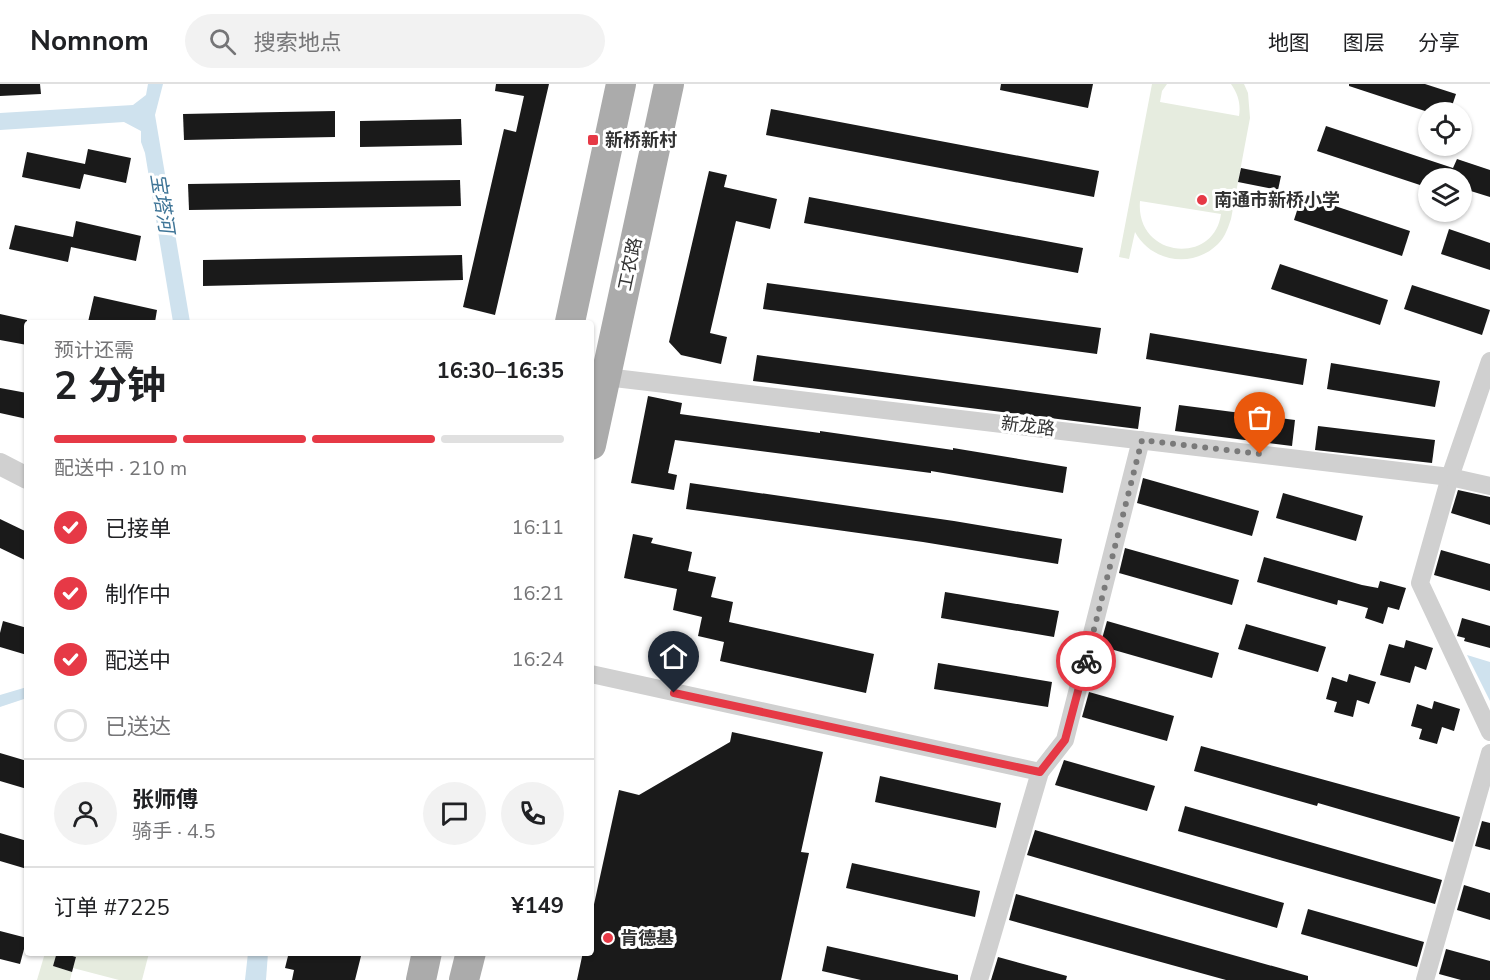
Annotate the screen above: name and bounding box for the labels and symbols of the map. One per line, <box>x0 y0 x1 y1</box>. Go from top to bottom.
place label: 新桥新村 <box>605 128 677 152</box>
marker: 新桥新村 <box>586 133 600 147</box>
water label: 宝塔河 <box>144 171 181 239</box>
place label: 南通市新桥小学 <box>1214 188 1340 212</box>
marker: 南通市新桥小学 <box>1195 193 1209 207</box>
street label: 工农路 <box>613 235 647 293</box>
pin <box>1234 392 1285 454</box>
street label: 新龙路 <box>1000 411 1056 441</box>
pin <box>648 631 699 693</box>
courier <box>1056 631 1116 691</box>
place label: 肯德基 <box>620 926 674 950</box>
marker: 肯德基 <box>601 931 615 945</box>

